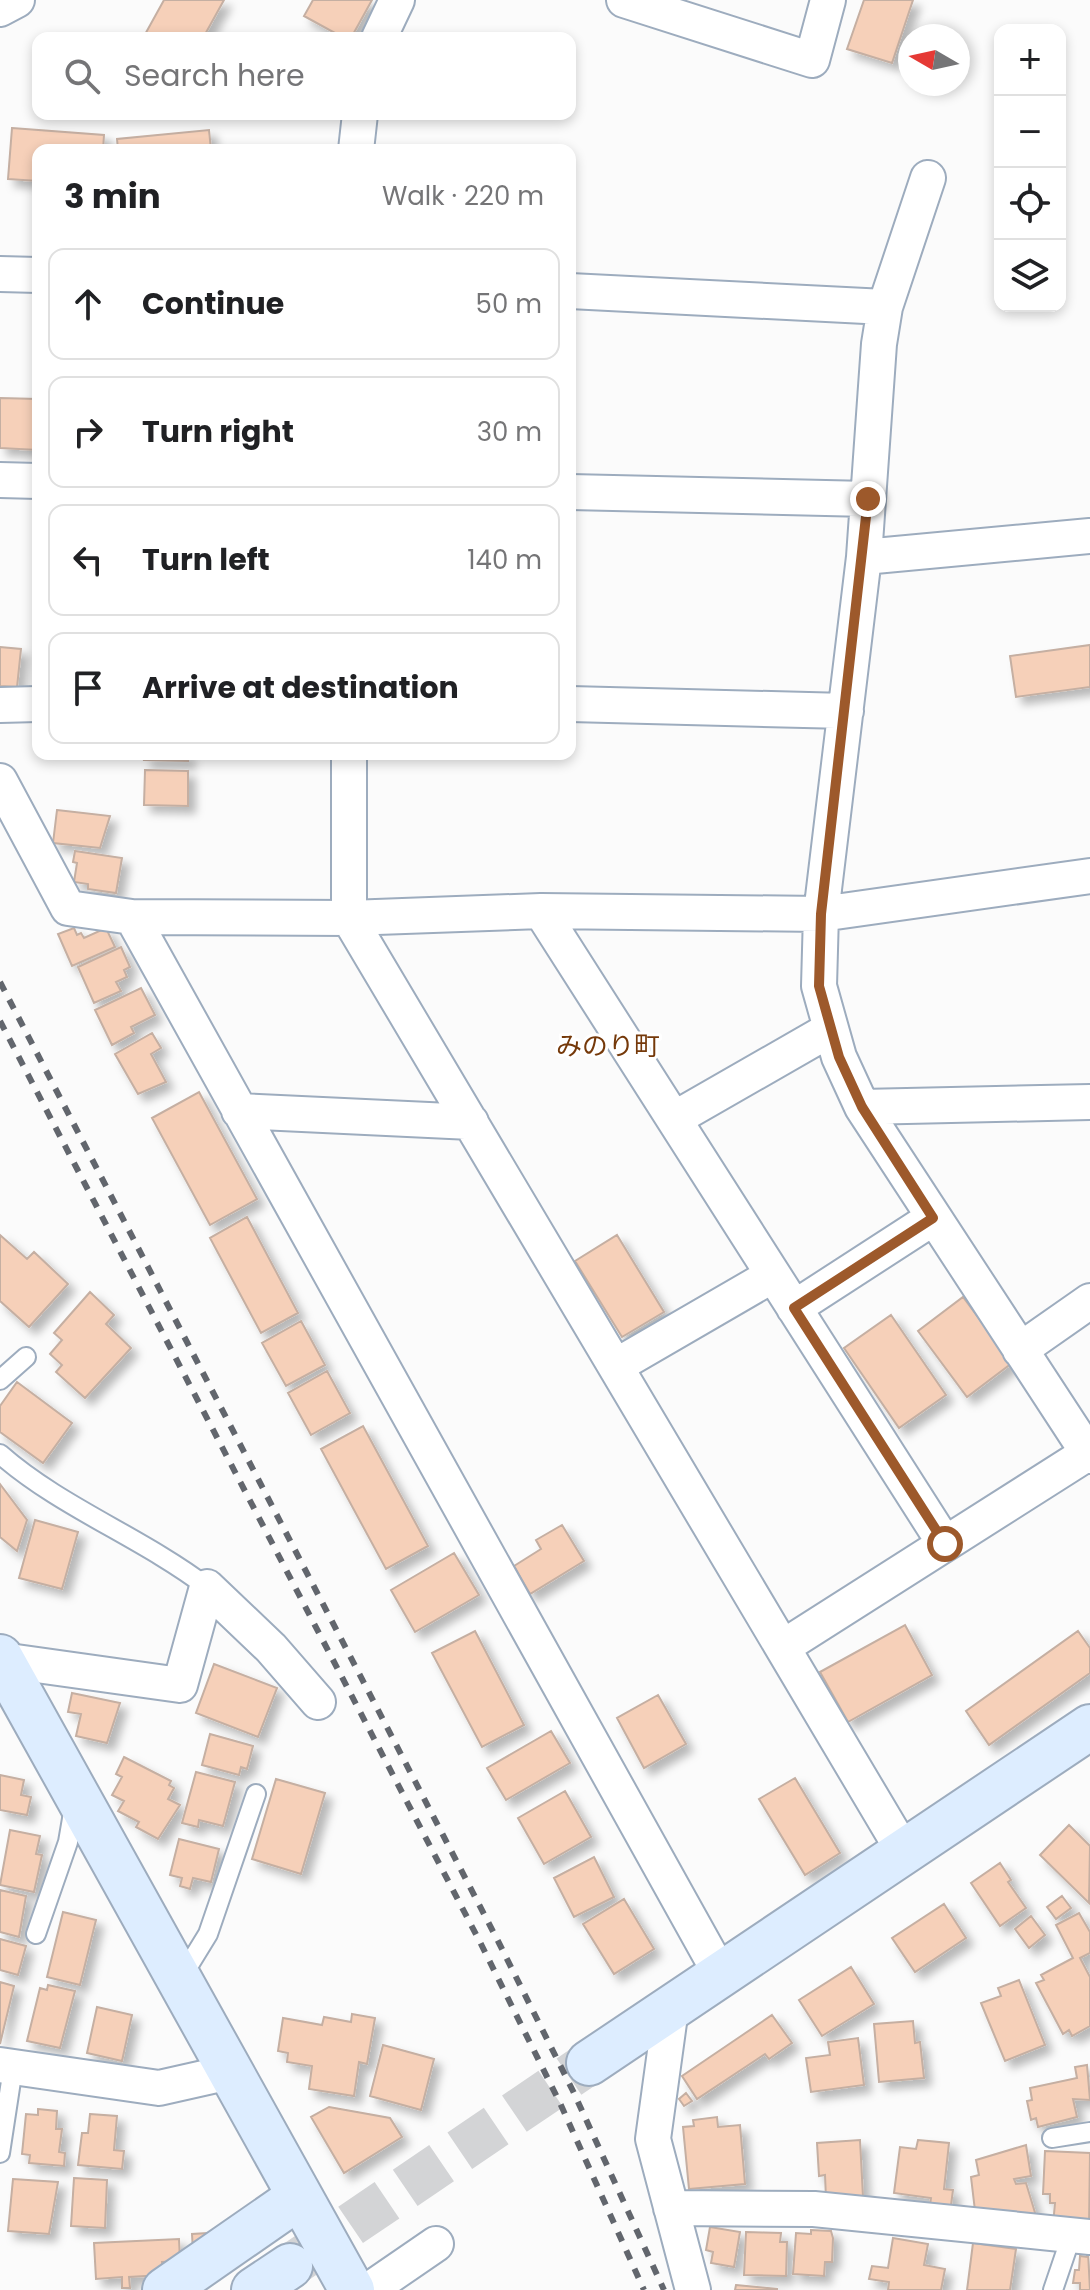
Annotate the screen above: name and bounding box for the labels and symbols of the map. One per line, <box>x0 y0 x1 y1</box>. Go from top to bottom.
north arrow <box>898 24 970 96</box>
route end <box>850 481 886 517</box>
district label: みのり町 <box>556 1028 660 1064</box>
route start <box>927 1526 963 1562</box>

